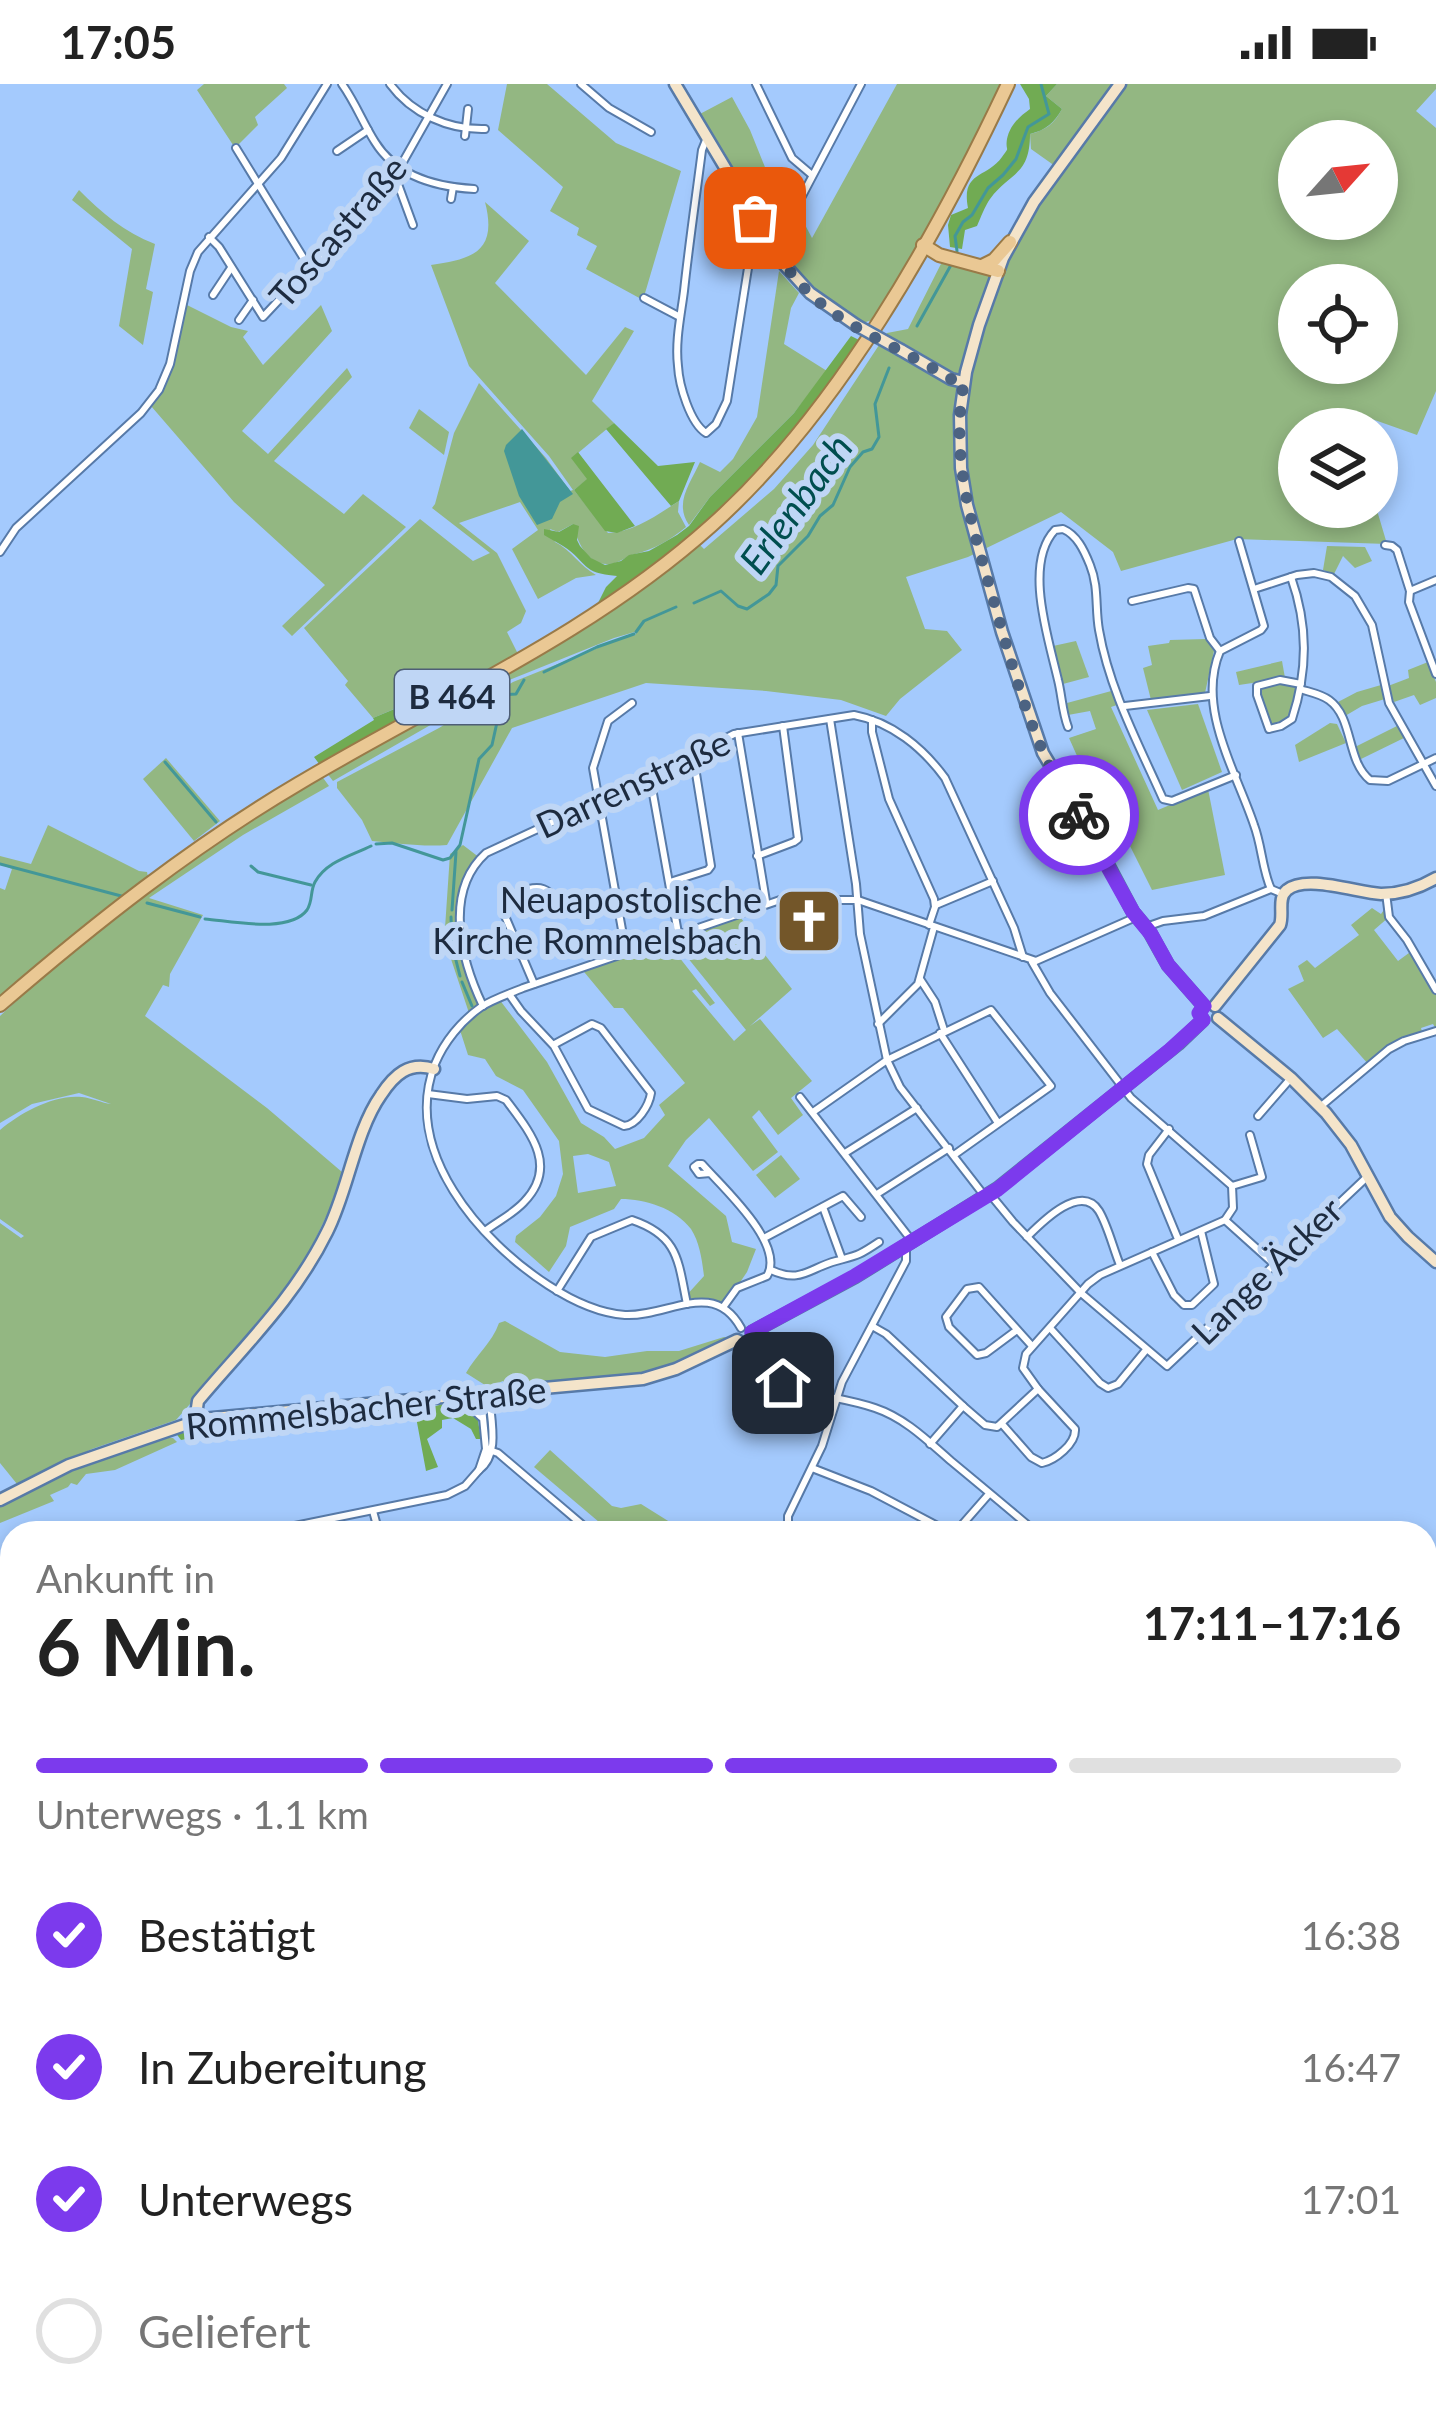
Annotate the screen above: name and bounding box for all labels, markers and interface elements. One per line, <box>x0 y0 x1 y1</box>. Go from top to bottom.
text: 17:05 <box>60 15 176 69</box>
north arrow <box>1278 120 1398 240</box>
map controls <box>1278 120 1398 528</box>
street label: Toscastraße <box>259 146 415 316</box>
pin <box>704 167 806 269</box>
icon: bag <box>722 185 788 251</box>
button: locate <box>1278 264 1398 384</box>
button: layers <box>1278 408 1398 528</box>
water label: Erlenbach <box>729 425 861 582</box>
road number: B 464 <box>395 670 509 724</box>
street label: Darrenstraße <box>529 719 736 847</box>
courier <box>1019 755 1139 875</box>
icon: bike <box>1046 782 1112 848</box>
place label: Neuapostolische Kirche Rommelsbach <box>432 877 762 962</box>
church icon: Neuapostolische Kirche Rommelsbach <box>774 886 844 956</box>
street label: Lange Äcker <box>1182 1188 1351 1353</box>
pin <box>732 1332 834 1434</box>
icon: home <box>750 1350 816 1416</box>
street label: Rommelsbacher Straße <box>183 1366 548 1448</box>
text: Ankunft in <box>36 1555 215 1601</box>
text: 17:11–17:16 <box>1143 1596 1401 1650</box>
text: 6 Min. <box>36 1599 256 1693</box>
text: Unterwegs · 1.1 km <box>36 1791 369 1837</box>
icon: check <box>36 1902 102 1968</box>
text: Bestätigt <box>138 1908 315 1962</box>
text: 16:38 <box>1301 1912 1401 1958</box>
icon: check <box>36 2034 102 2100</box>
text: In Zubereitung <box>138 2040 427 2094</box>
text: 16:47 <box>1301 2044 1401 2090</box>
icon: check <box>36 2166 102 2232</box>
text: Unterwegs <box>138 2172 353 2226</box>
text: 17:01 <box>1301 2176 1401 2222</box>
text: Geliefert <box>138 2304 311 2358</box>

